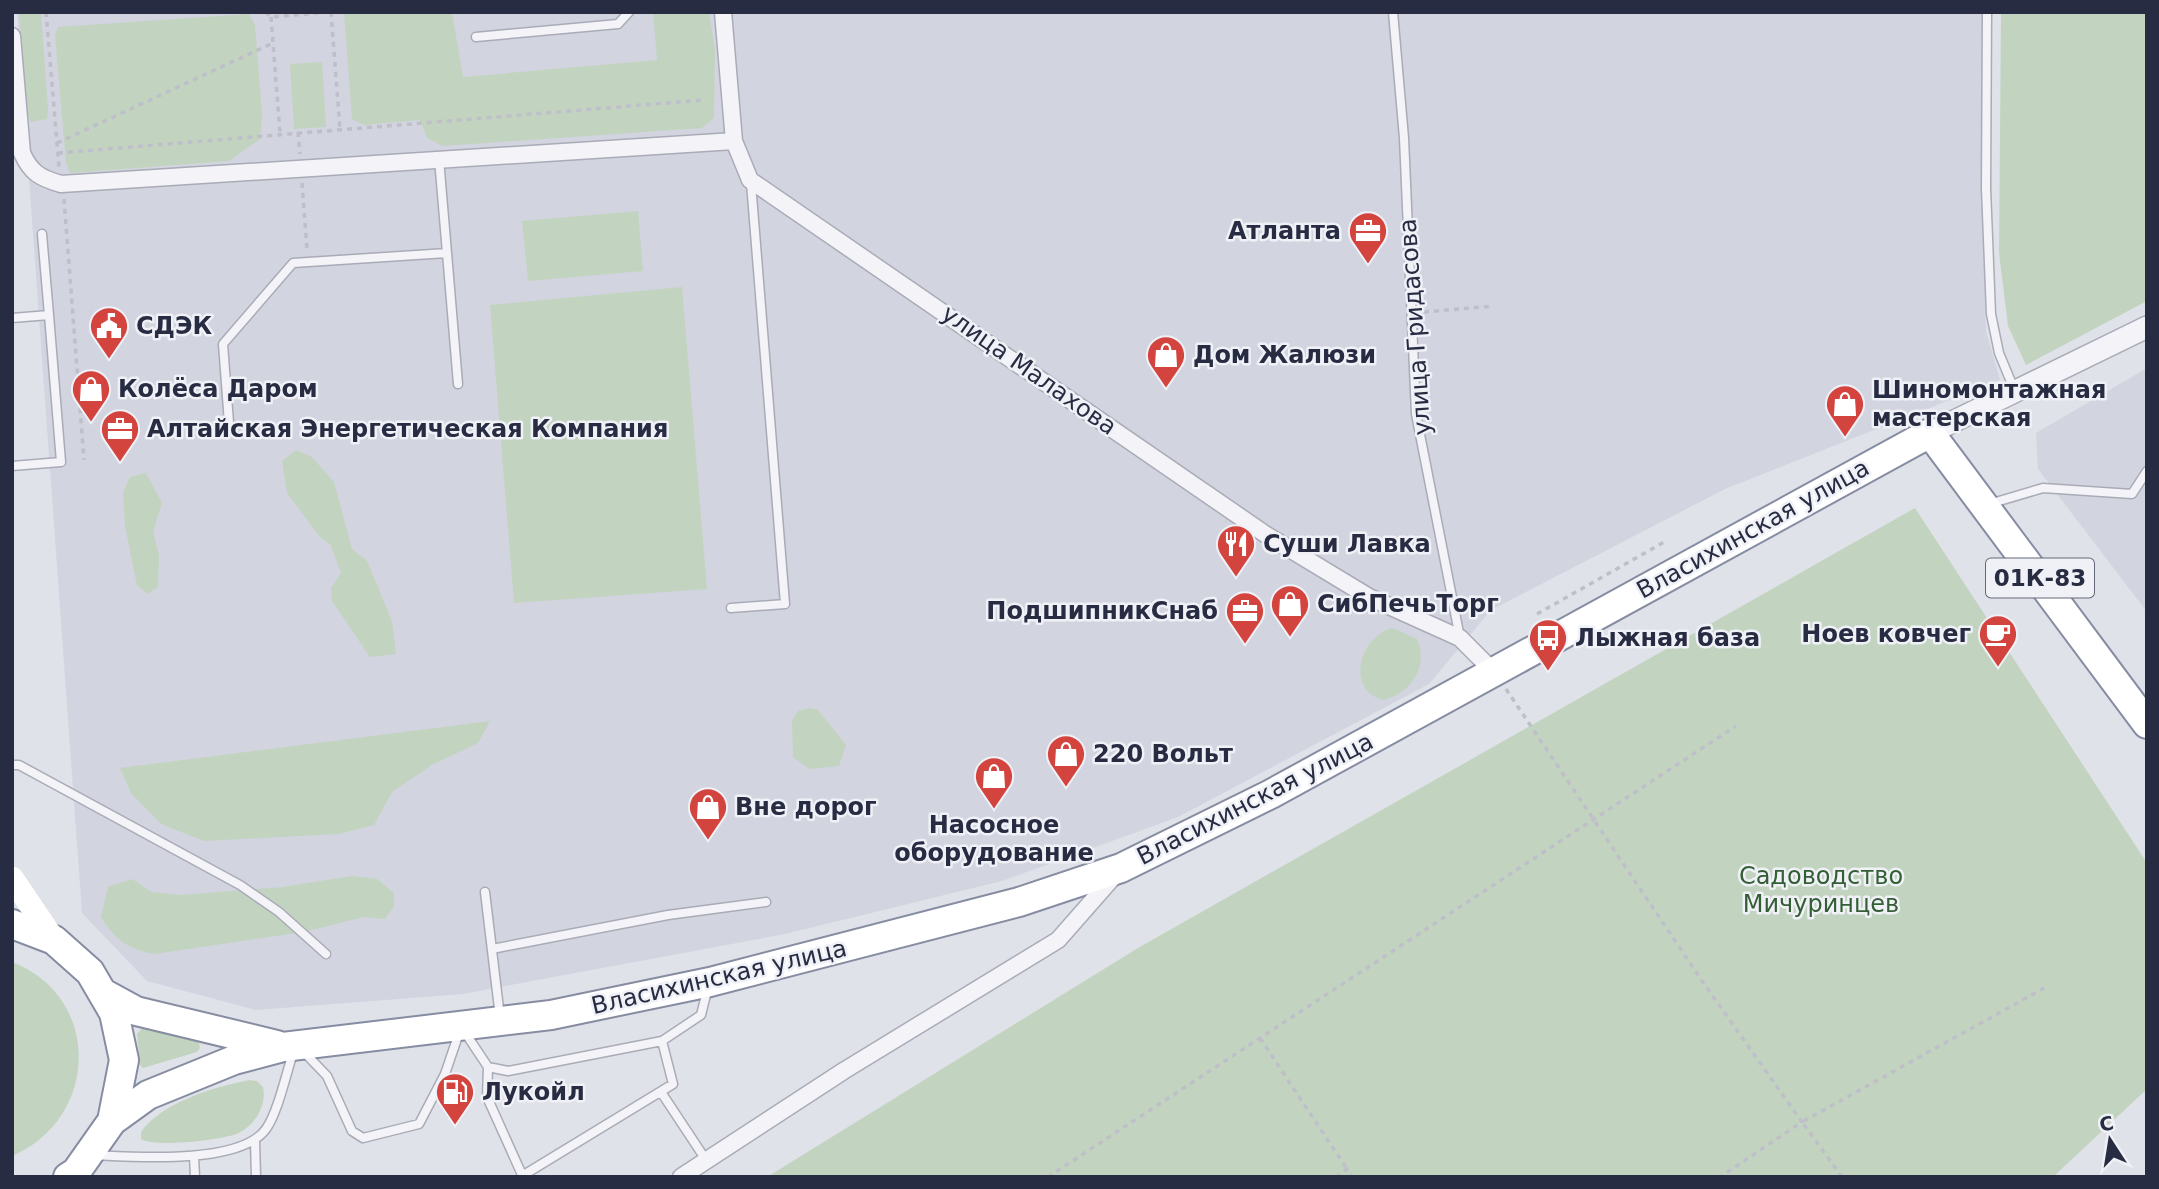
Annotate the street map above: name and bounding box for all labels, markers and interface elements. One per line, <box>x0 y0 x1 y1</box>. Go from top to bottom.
office icon: Атланта <box>1347 210 1389 265</box>
place label: Атланта <box>1228 217 1341 245</box>
street label: улица Гридасова <box>1393 218 1437 436</box>
street label: улица Малахова <box>936 299 1122 441</box>
public building icon: СДЭК <box>88 305 130 360</box>
place label: СДЭК <box>136 312 213 340</box>
shop icon: Дом Жалюзи <box>1145 334 1187 389</box>
place label: Дом Жалюзи <box>1193 341 1376 369</box>
shop icon: Колёса Даром <box>70 368 112 423</box>
place label: Колёса Даром <box>118 375 318 403</box>
place label: Шиномонтажная мастерская <box>1872 376 2106 432</box>
shop icon: Шиномонтажная мастерская <box>1824 383 1866 438</box>
office icon: Алтайская Энергетическая Компания <box>99 408 141 463</box>
place label: Алтайская Энергетическая Компания <box>147 415 668 443</box>
street label: Власихинская улица <box>1632 453 1874 605</box>
restaurant icon: Суши Лавка <box>1215 523 1257 578</box>
place label: Суши Лавка <box>1263 530 1431 558</box>
road number: 01К-83 <box>1986 558 2094 598</box>
shop icon: СибПечьТорг <box>1269 583 1311 638</box>
office icon: ПодшипникСнаб <box>1224 590 1266 645</box>
place label: СибПечьТорг <box>1317 590 1499 618</box>
place label: ПодшипникСнаб <box>986 597 1218 625</box>
cafe icon: Ноев ковчег <box>1977 613 2019 668</box>
bus stop icon: Лыжная база <box>1527 617 1569 672</box>
place label: Ноев ковчег <box>1801 620 1971 648</box>
place label: Лыжная база <box>1575 624 1760 652</box>
street label: Власихинская улица <box>1132 727 1378 871</box>
shop icon: 220 Вольт <box>1045 733 1087 788</box>
place label: 220 Вольт <box>1093 740 1233 768</box>
shop icon: Насосное оборудование <box>973 755 1015 810</box>
shop icon: Вне дорог <box>687 786 729 841</box>
place label: Вне дорог <box>735 793 877 821</box>
place label: Насосное оборудование <box>894 811 1094 867</box>
park label: Садоводство Мичуринцев <box>1739 862 1903 918</box>
street label: Власихинская улица <box>588 934 850 1020</box>
fuel station icon: Лукойл <box>434 1071 476 1126</box>
place label: Лукойл <box>482 1078 585 1106</box>
north arrow <box>2075 1105 2145 1175</box>
text: С <box>2097 1111 2116 1136</box>

